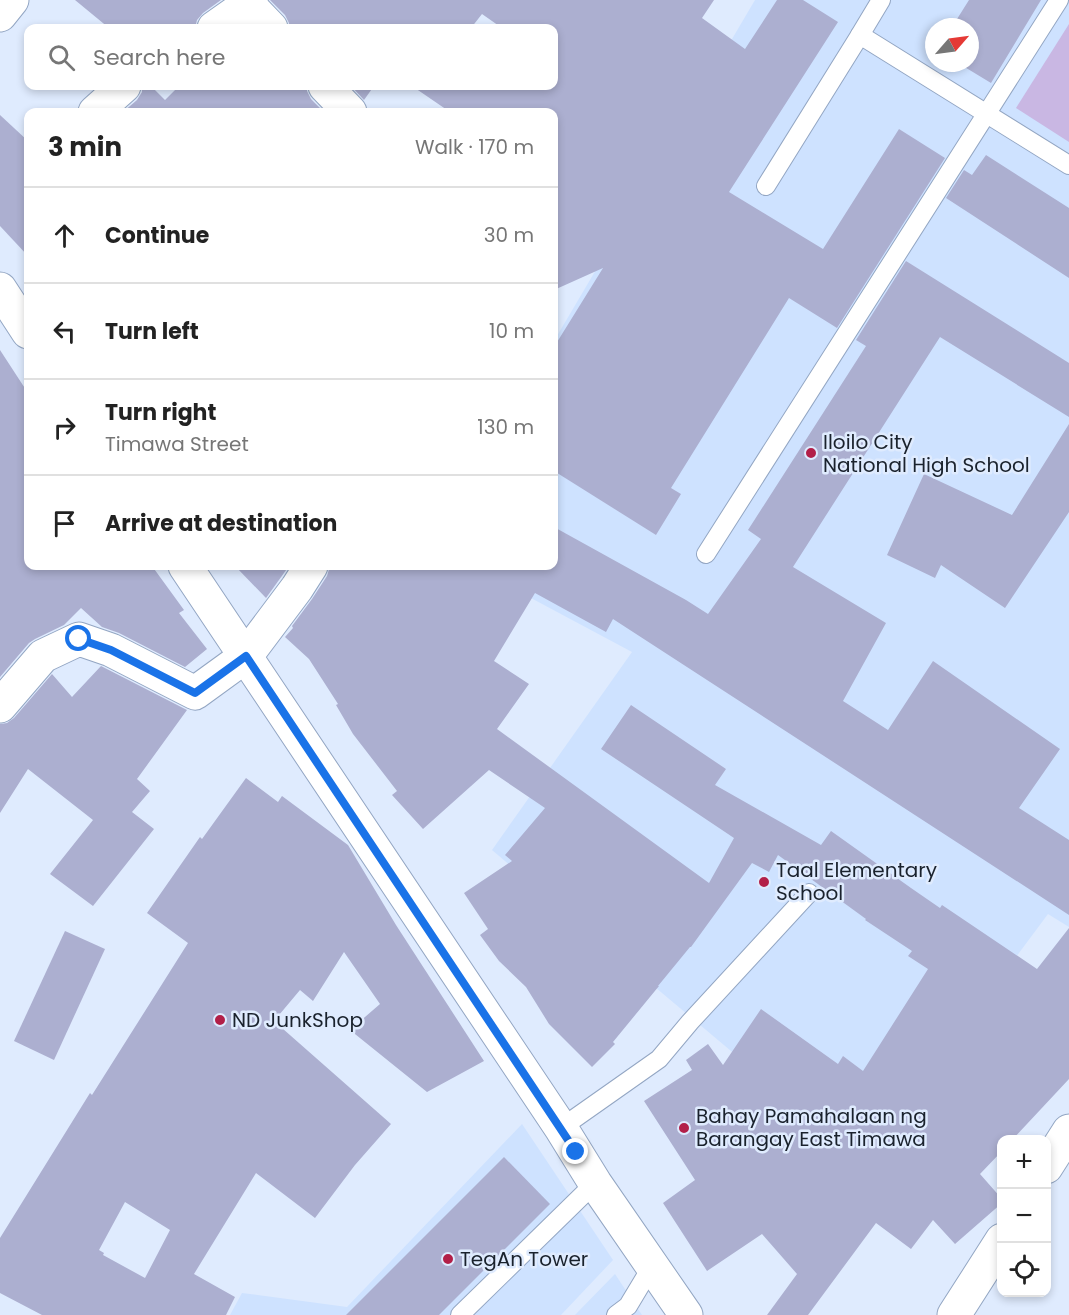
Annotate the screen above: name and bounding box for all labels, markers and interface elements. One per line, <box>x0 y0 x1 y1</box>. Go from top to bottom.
north arrow <box>925 18 979 72</box>
search box <box>24 24 558 90</box>
icon: search <box>45 41 78 74</box>
text: Search here <box>93 42 226 73</box>
text: 3 min <box>48 129 122 165</box>
text: Walk · 170 m <box>415 133 534 161</box>
icon: ahead <box>48 219 81 252</box>
text: Continue <box>105 220 209 251</box>
text: 30 m <box>484 221 534 249</box>
icon: left <box>48 315 81 348</box>
text: Turn left <box>105 316 199 347</box>
text: 10 m <box>489 317 534 345</box>
text: Turn right <box>105 397 216 428</box>
icon: right <box>48 411 81 444</box>
text: 130 m <box>477 413 534 441</box>
place label: Iloilo City National High School <box>823 428 1030 479</box>
text: Timawa Street <box>105 430 249 458</box>
marker: Iloilo City National High School <box>804 446 818 460</box>
icon: arrive <box>48 507 81 540</box>
text: Arrive at destination <box>105 508 337 539</box>
route start <box>65 625 91 651</box>
place label: Taal Elementary School <box>776 856 937 907</box>
marker: Taal Elementary School <box>757 875 771 889</box>
place label: ND JunkShop <box>232 1006 363 1034</box>
marker: ND JunkShop <box>213 1013 227 1027</box>
place label: Bahay Pamahalaan ng Barangay East Timawa <box>696 1102 927 1153</box>
marker: Bahay Pamahalaan ng Barangay East Timawa <box>677 1121 691 1135</box>
map controls <box>997 1135 1051 1297</box>
button: + <box>997 1135 1051 1189</box>
route end <box>562 1138 588 1164</box>
button: − <box>997 1189 1051 1243</box>
button: locate <box>997 1243 1051 1297</box>
place label: TegAn Tower <box>460 1245 588 1273</box>
marker: TegAn Tower <box>441 1252 455 1266</box>

